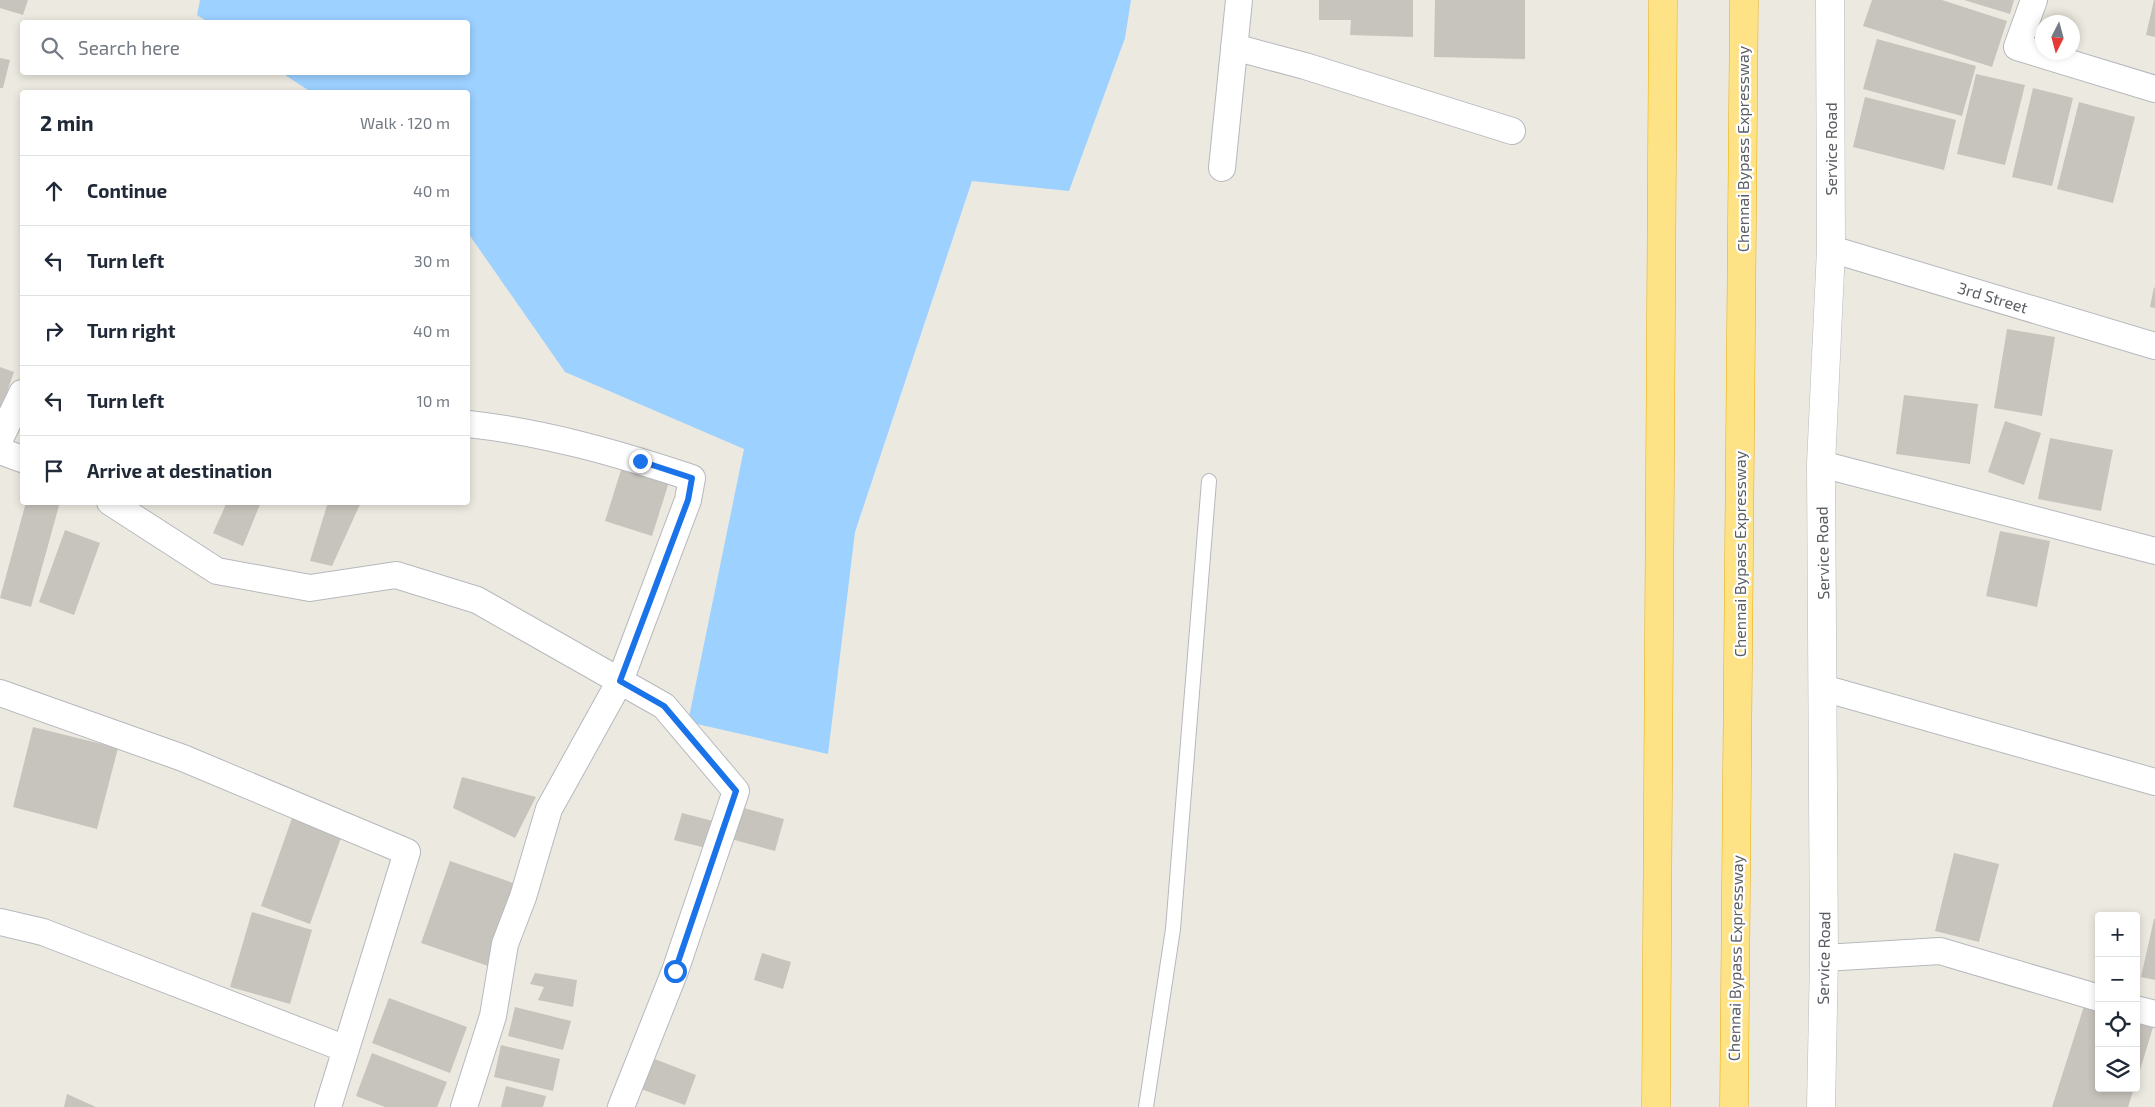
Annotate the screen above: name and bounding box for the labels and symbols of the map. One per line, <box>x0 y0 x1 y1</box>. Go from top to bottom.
north arrow <box>2035 15 2080 60</box>
street label: Chennai Bypass Expressway <box>1733 45 1752 252</box>
street label: Service Road <box>1821 102 1840 196</box>
street label: 3rd Street <box>1956 277 2030 317</box>
route end <box>629 450 652 473</box>
street label: Chennai Bypass Expressway <box>1730 450 1749 657</box>
street label: Service Road <box>1812 506 1832 600</box>
street label: Chennai Bypass Expressway <box>1724 854 1746 1061</box>
street label: Service Road <box>1813 911 1833 1005</box>
route start <box>664 960 687 983</box>

